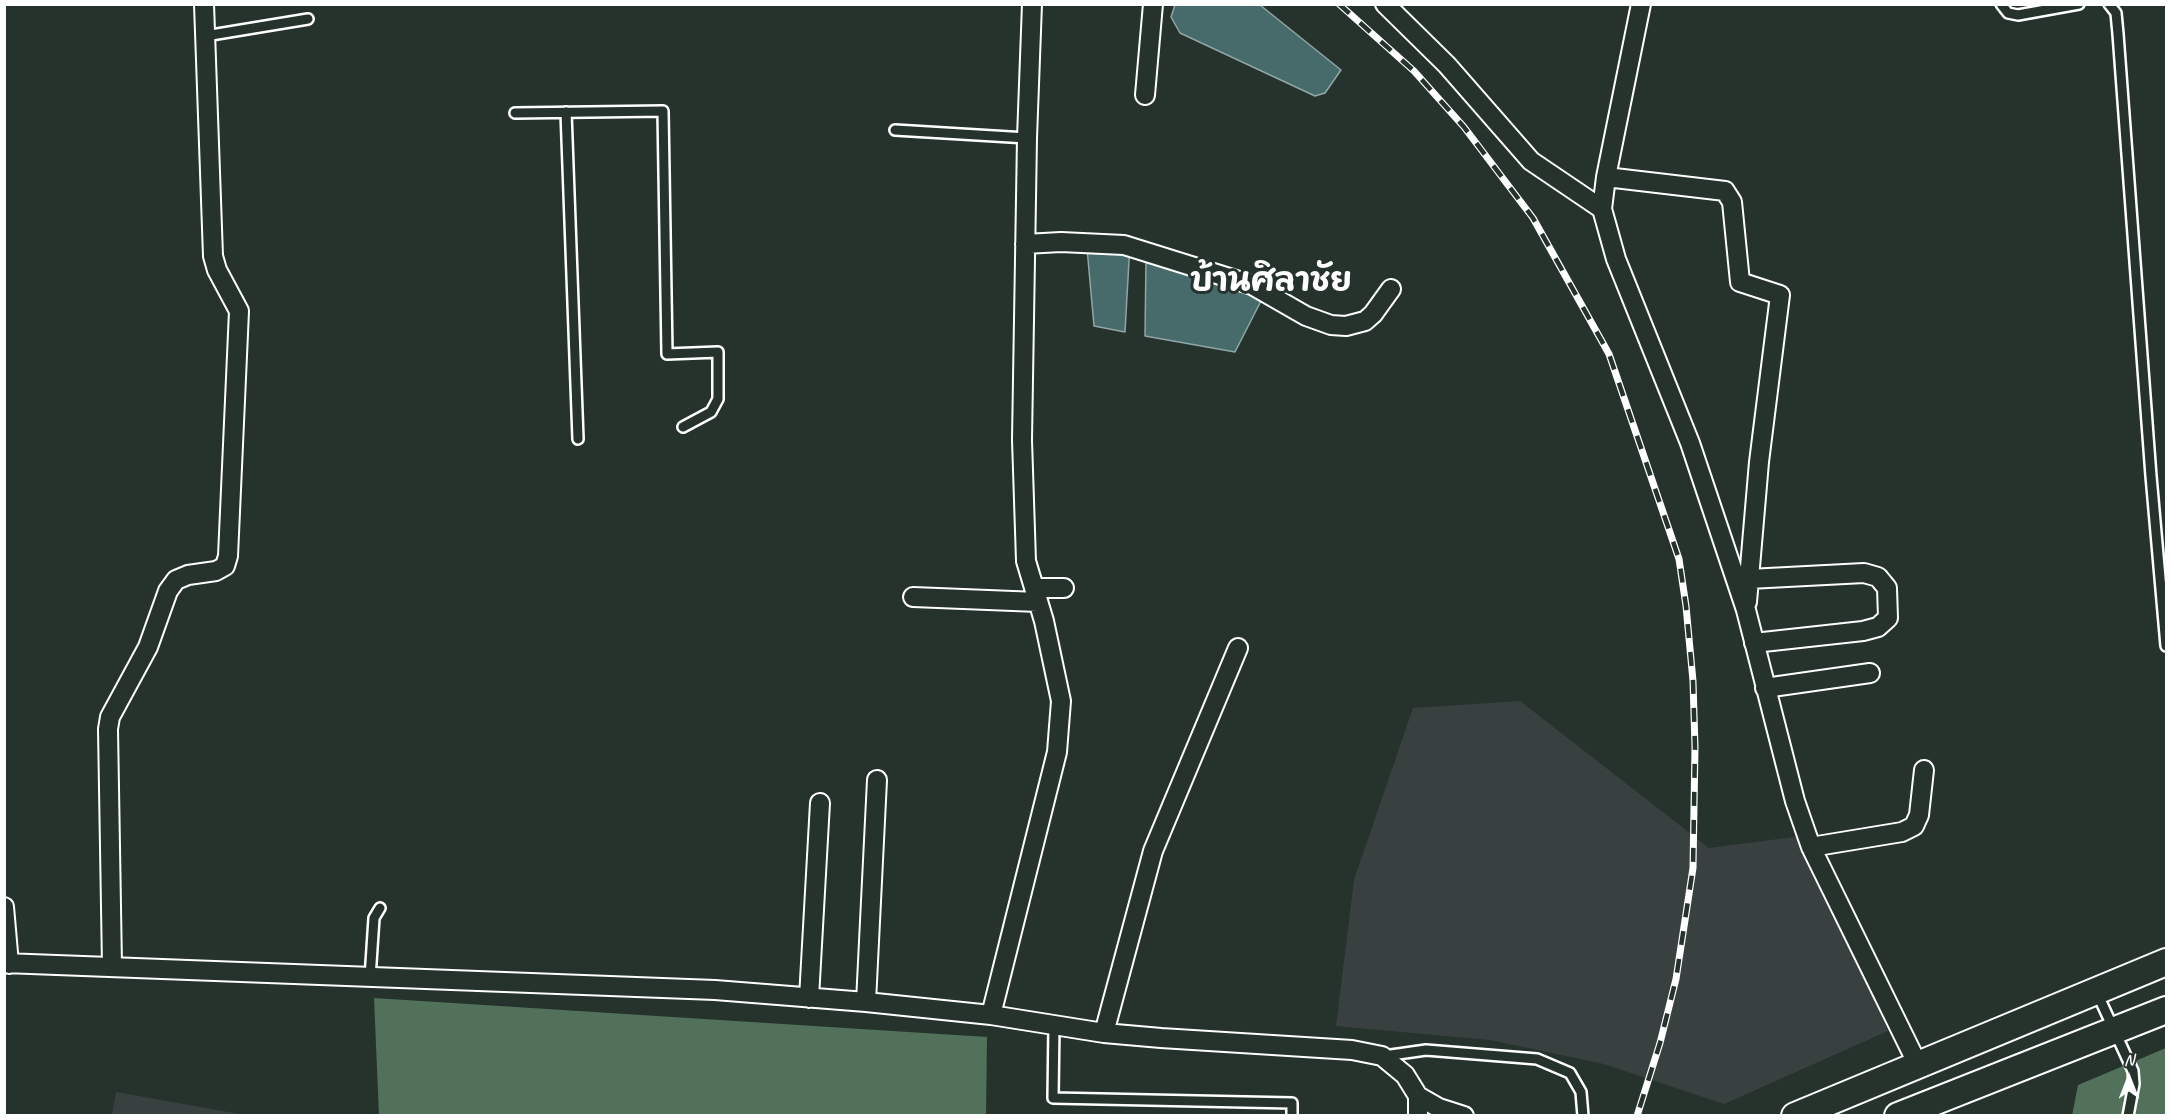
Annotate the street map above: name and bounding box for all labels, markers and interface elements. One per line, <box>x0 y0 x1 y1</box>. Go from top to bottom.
district label: บ้านศิลาชัย <box>1190 264 1352 302</box>
north arrow <box>2099 1048 2159 1108</box>
text: N <box>2124 1050 2134 1070</box>

